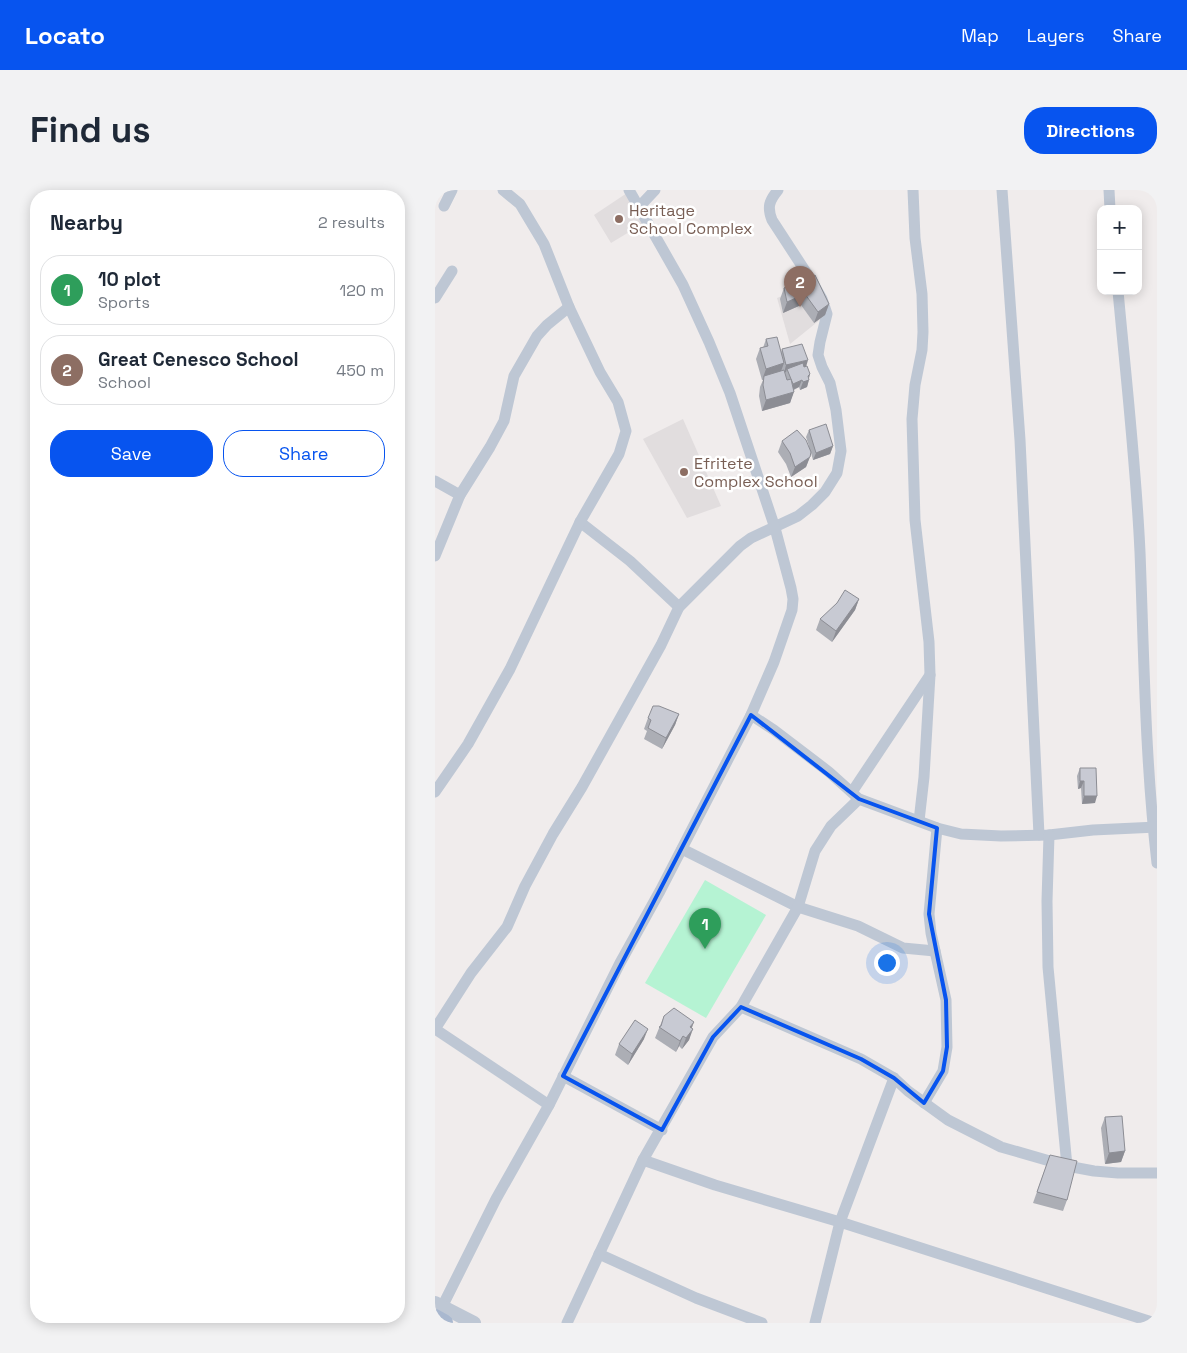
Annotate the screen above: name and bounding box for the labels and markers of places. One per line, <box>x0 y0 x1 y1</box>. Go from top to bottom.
place label: Heritage School Complex <box>629 200 753 239</box>
marker: Heritage School Complex <box>613 213 625 225</box>
pin: 2 <box>784 266 816 307</box>
place label: Efritete Complex School <box>694 453 818 492</box>
marker: Efritete Complex School <box>678 466 690 478</box>
pin: 1 <box>689 908 721 949</box>

